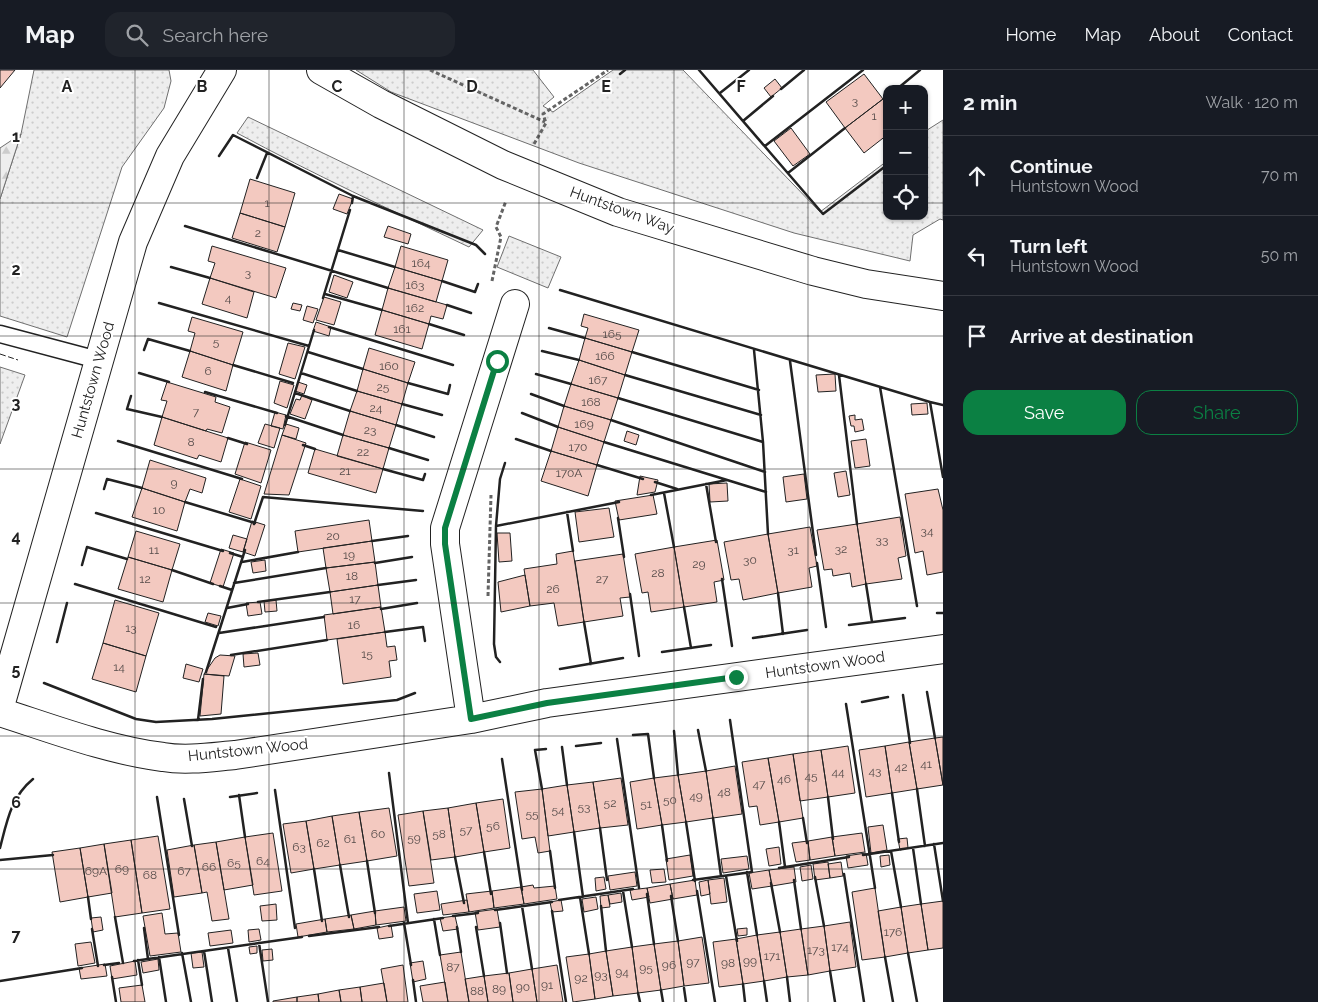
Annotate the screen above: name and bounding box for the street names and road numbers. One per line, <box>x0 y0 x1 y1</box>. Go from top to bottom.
street label: Huntstown Way <box>567 183 677 237</box>
street label: Huntstown Wood <box>68 320 118 440</box>
street label: Huntstown Wood <box>764 648 886 682</box>
street label: Huntstown Wood <box>187 735 309 765</box>

